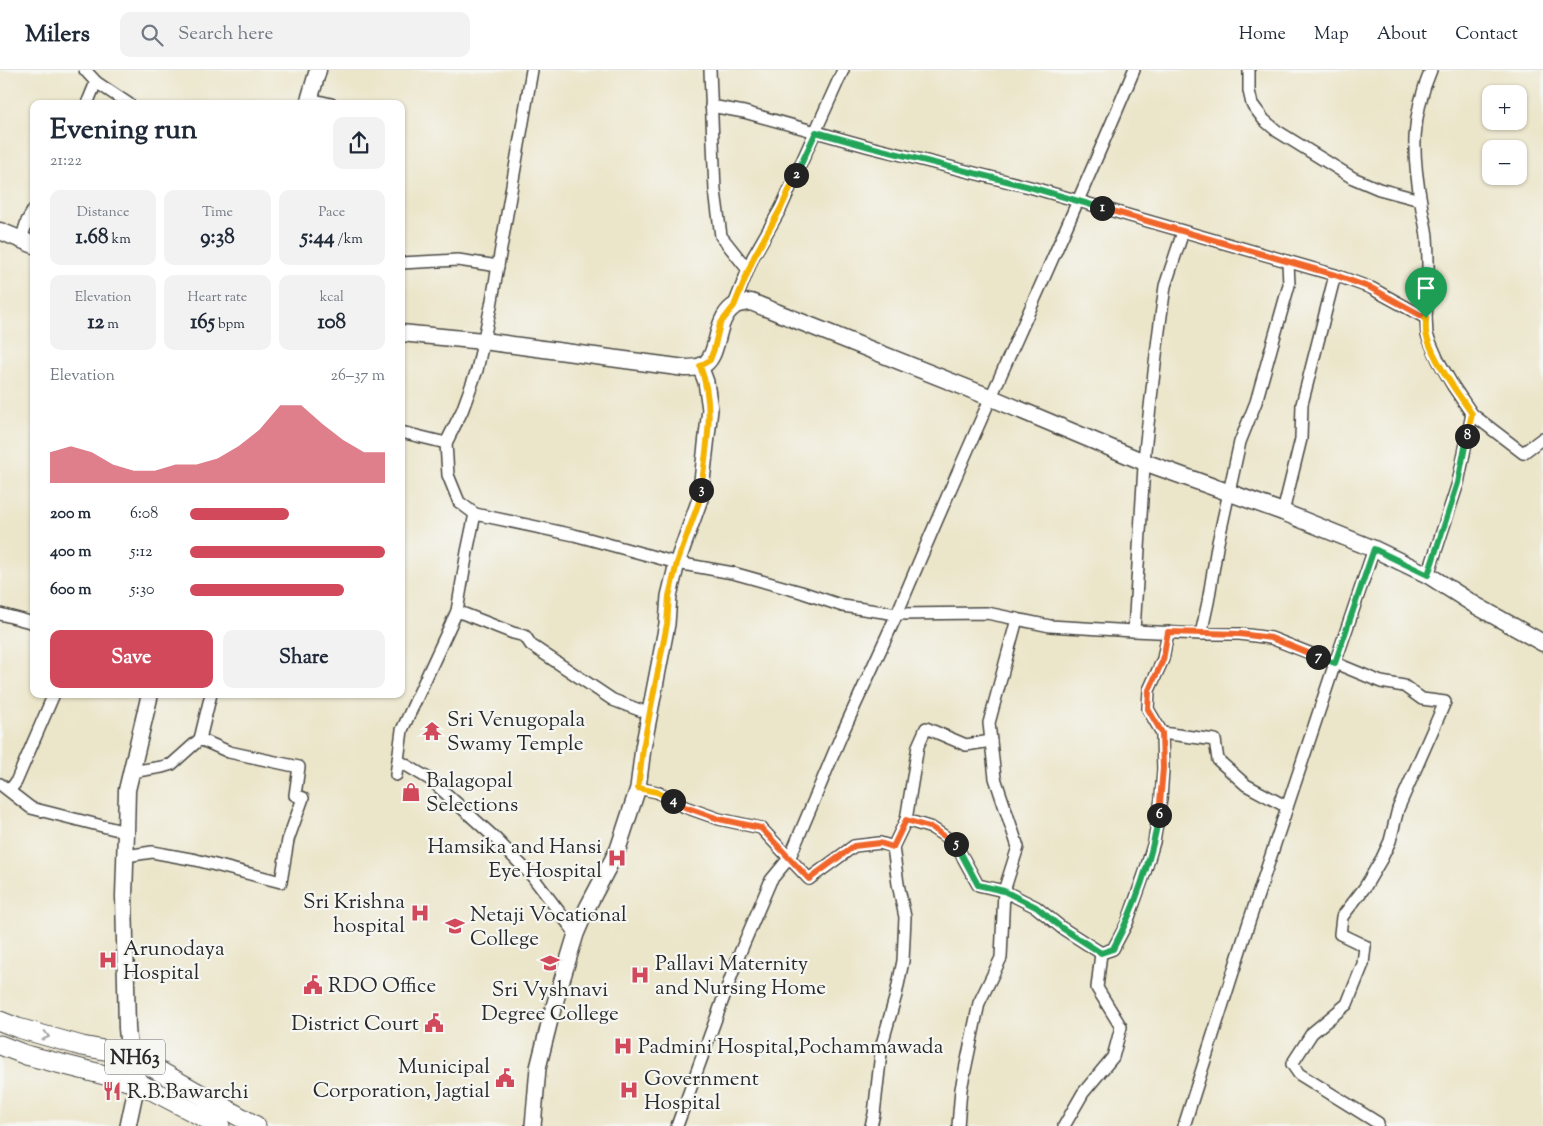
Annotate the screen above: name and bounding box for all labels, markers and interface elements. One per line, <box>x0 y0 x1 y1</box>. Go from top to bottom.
search box <box>120 12 470 57</box>
text: Milers <box>25 18 90 52</box>
icon: search <box>138 21 166 49</box>
text: Search here <box>178 21 273 48</box>
text: Home <box>1239 22 1286 48</box>
text: Map <box>1314 22 1349 48</box>
text: About <box>1377 22 1427 48</box>
text: Contact <box>1455 22 1518 48</box>
map controls <box>1482 85 1527 185</box>
button: + <box>1482 85 1527 130</box>
text: Evening run <box>50 111 197 151</box>
button: share <box>333 117 385 169</box>
button: − <box>1482 140 1527 185</box>
text: 21:22 <box>50 150 82 173</box>
pin: 2 <box>784 162 808 188</box>
text: 2 <box>793 165 800 185</box>
pin: 1 <box>1090 196 1114 220</box>
text: 1 <box>1100 198 1105 218</box>
text: Distance <box>77 203 130 223</box>
text: Time <box>202 203 233 223</box>
text: Pace <box>318 203 345 223</box>
text: 1.68 <box>76 223 109 253</box>
text: 9:38 <box>200 223 235 253</box>
text: 5:44 <box>301 223 335 253</box>
text: km <box>109 230 131 250</box>
text: /km <box>335 230 363 250</box>
pin <box>1405 267 1447 318</box>
icon: arrive <box>1412 274 1440 302</box>
text: Elevation <box>75 288 132 308</box>
text: Heart rate <box>188 288 247 308</box>
text: kcal <box>320 288 344 308</box>
text: 12 <box>87 308 104 338</box>
text: 165 <box>190 308 215 338</box>
text: 108 <box>318 308 346 338</box>
text: m <box>104 315 119 335</box>
text: bpm <box>215 315 245 335</box>
text: Elevation <box>50 365 115 388</box>
text: 26–37 m <box>330 365 385 388</box>
pin: 8 <box>1454 424 1480 448</box>
text: 8 <box>1464 426 1471 446</box>
pin: 3 <box>688 478 714 502</box>
text: 3 <box>699 480 704 500</box>
text: 200 m <box>50 503 91 526</box>
text: 6:08 <box>130 503 158 526</box>
text: 400 m <box>50 541 92 564</box>
text: 5:12 <box>130 541 153 564</box>
text: 600 m <box>50 579 92 602</box>
text: 5:30 <box>130 579 154 602</box>
button: Save <box>50 630 213 688</box>
button: Share <box>223 630 385 688</box>
pin: 7 <box>1306 644 1330 670</box>
text: 7 <box>1315 647 1322 667</box>
place label: Sri Venugopala Swamy Temple <box>447 706 585 760</box>
temple icon: Sri Venugopala Swamy Temple <box>421 720 443 742</box>
place label: Balagopal Selections <box>426 767 518 821</box>
shop icon: Balagopal Selections <box>400 781 422 803</box>
pin: 4 <box>660 788 686 814</box>
text: 4 <box>670 791 677 811</box>
pin: 6 <box>1146 802 1172 828</box>
text: 6 <box>1156 805 1163 825</box>
pin: 5 <box>944 832 968 856</box>
place label: Hamsika and Hansi Eye Hospital <box>427 833 602 887</box>
text: 5 <box>954 834 959 854</box>
hospital icon: Hamsika and Hansi Eye Hospital <box>606 847 628 869</box>
place label: Sri Krishna hospital <box>303 888 405 942</box>
place label: Netaji Vocational College <box>470 901 627 955</box>
hospital icon: Sri Krishna hospital <box>409 902 431 924</box>
school or university icon: Netaji Vocational College <box>444 915 466 937</box>
place label: Arunodaya Hospital <box>123 935 225 989</box>
hospital icon: Arunodaya Hospital <box>97 949 119 971</box>
place label: Pallavi Maternity and Nursing Home <box>655 950 826 1004</box>
school or university icon: Sri Vyshnavi Degree College <box>539 952 561 974</box>
hospital icon: Pallavi Maternity and Nursing Home <box>629 964 651 986</box>
place label: RDO Office <box>328 972 436 1002</box>
public building icon: RDO Office <box>302 974 324 996</box>
place label: Sri Vyshnavi Degree College <box>481 976 619 1030</box>
place label: District Court <box>291 1010 419 1040</box>
public building icon: District Court <box>423 1012 445 1034</box>
one-way arrow <box>42 1030 51 1041</box>
place label: Padmini Hospital,Pochammawada <box>638 1033 944 1063</box>
hospital icon: Padmini Hospital,Pochammawada <box>612 1035 634 1057</box>
road number: NH63 <box>105 1040 165 1074</box>
place label: Municipal Corporation, Jagtial <box>313 1053 490 1107</box>
place label: Government Hospital <box>644 1065 759 1119</box>
public building icon: Municipal Corporation, Jagtial <box>494 1067 516 1089</box>
place label: R.B.Bawarchi <box>127 1078 249 1108</box>
hospital icon: Government Hospital <box>618 1079 640 1101</box>
restaurant icon: R.B.Bawarchi <box>101 1080 123 1102</box>

